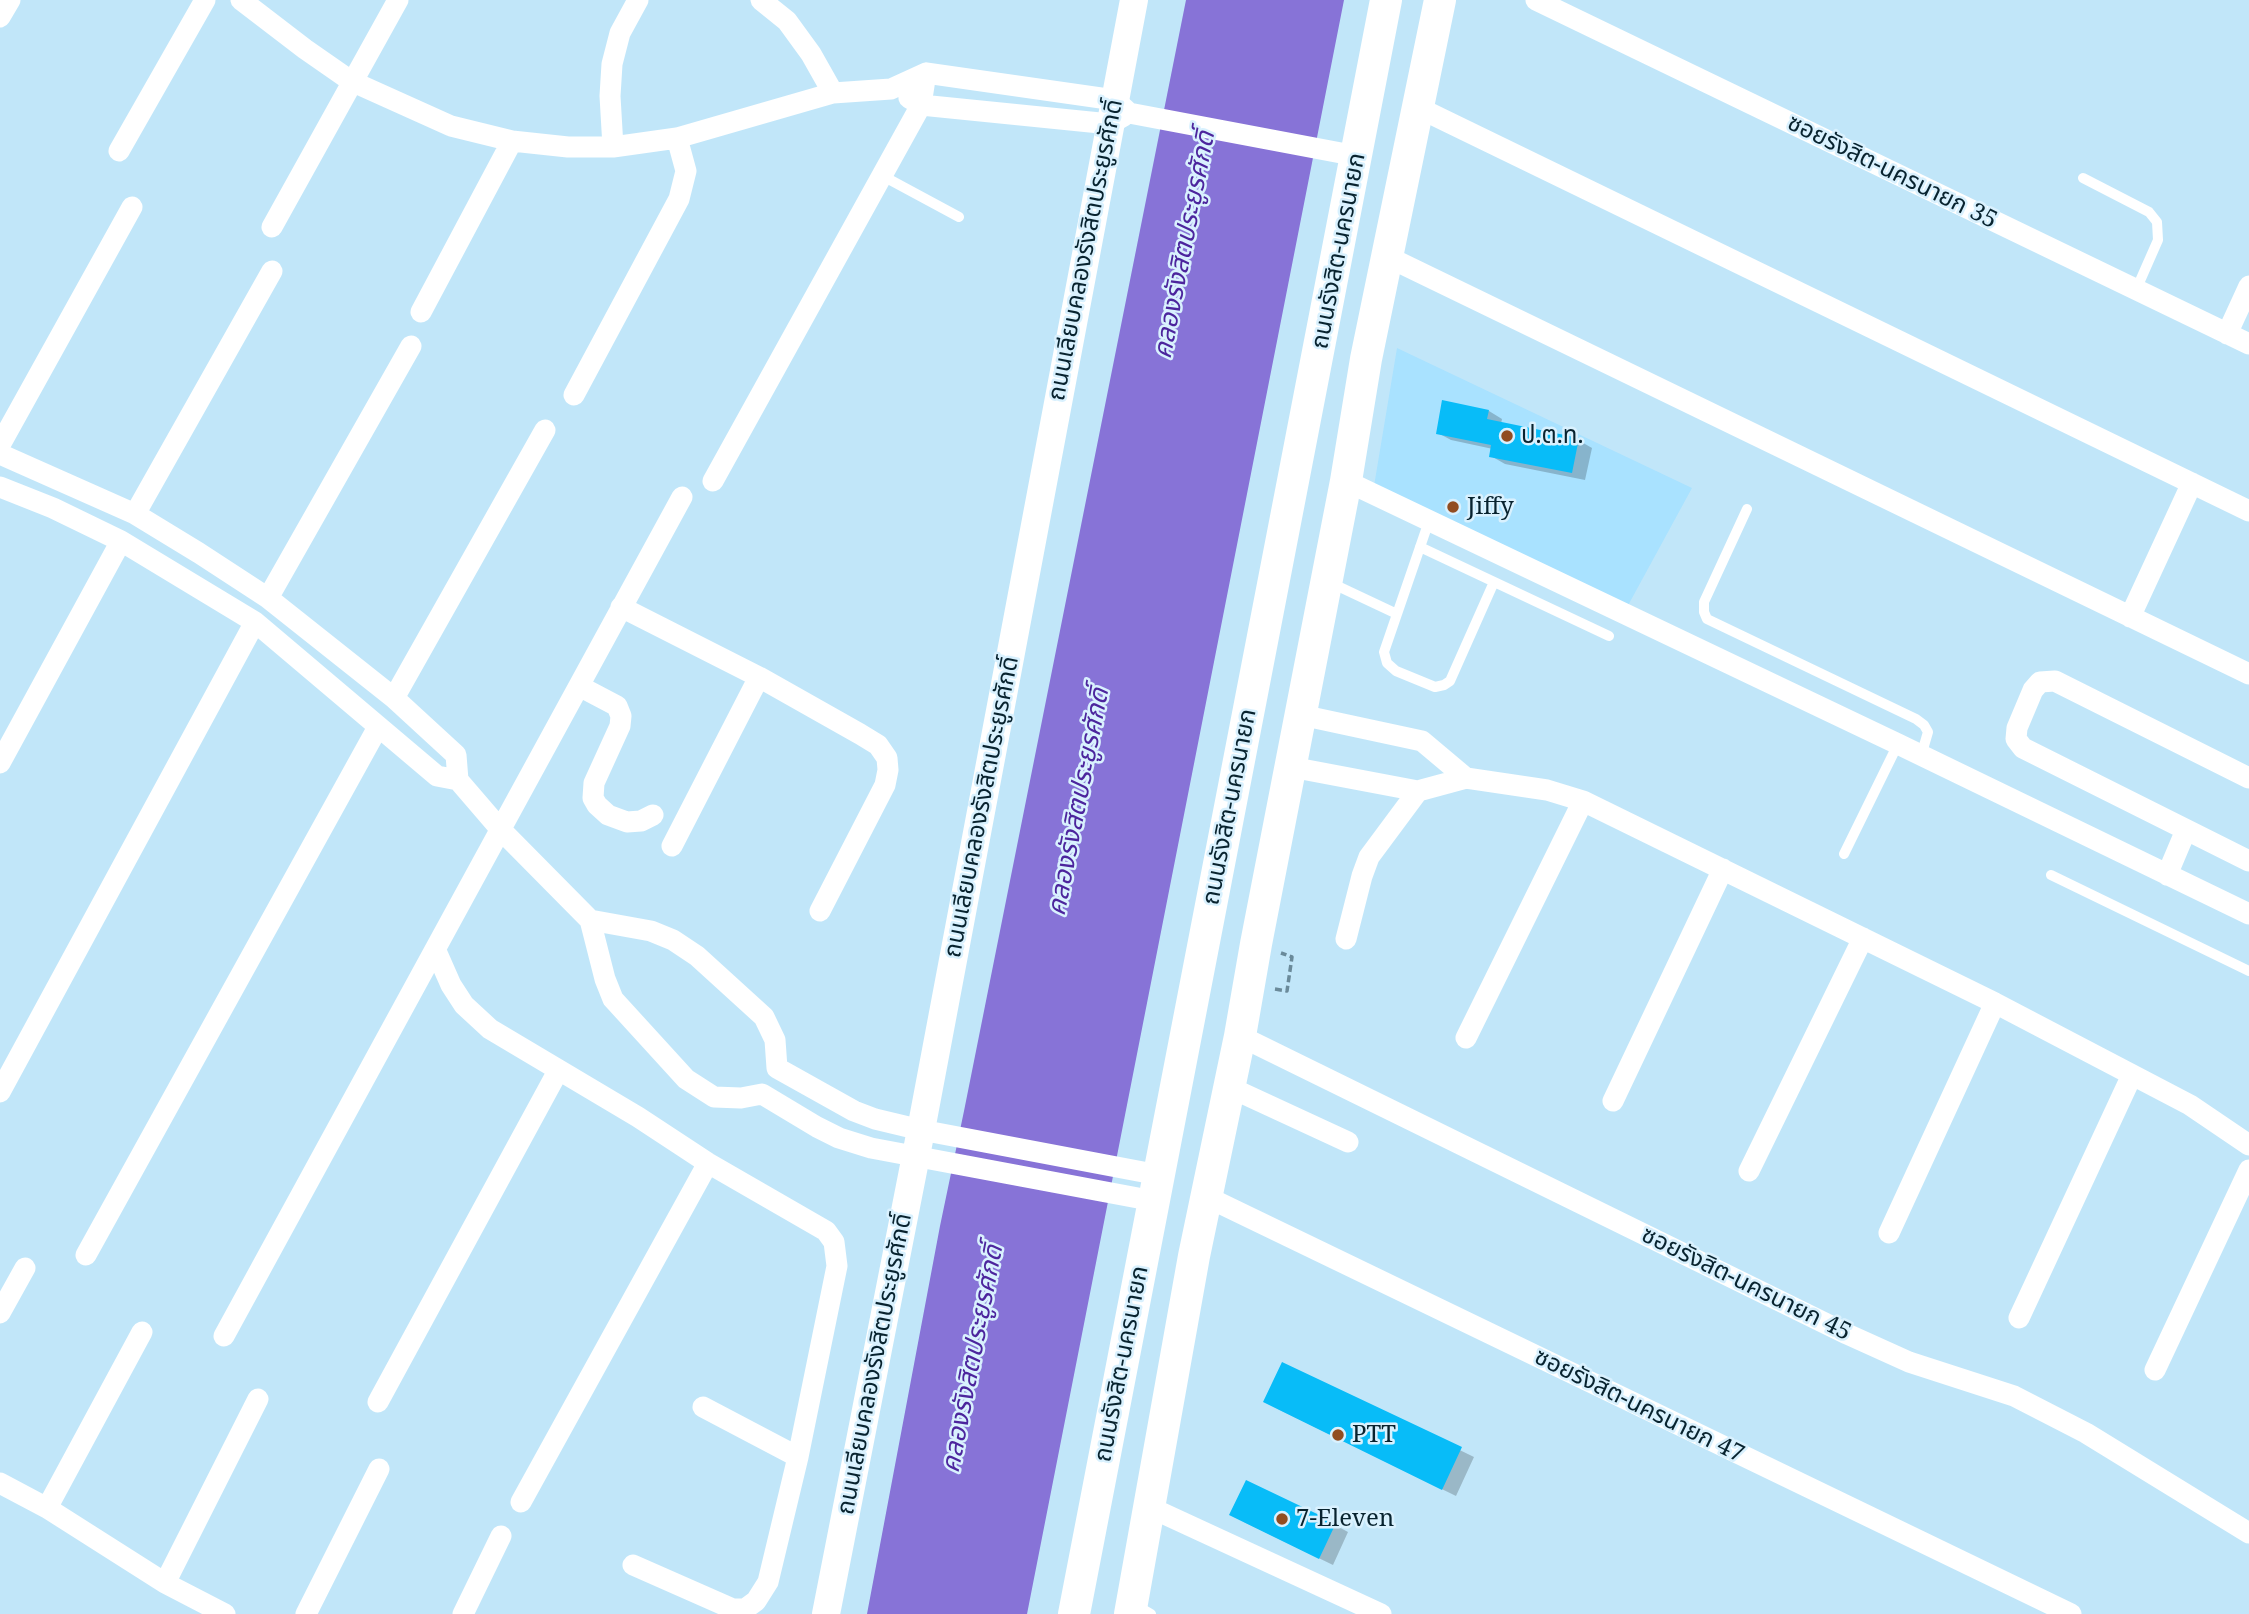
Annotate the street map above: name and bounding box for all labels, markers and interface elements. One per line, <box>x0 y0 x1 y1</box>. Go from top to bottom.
street label: ถนนเลียบคลองรังสิตประยูรศักดิ์ <box>1043 97 1129 403</box>
street label: ซอยรังสิต-นครนายก 35 <box>1782 109 2002 235</box>
water label: คลองรังสิตประยูรศักดิ์ <box>1148 129 1222 361</box>
street label: ถนนรังสิต-นครนายก <box>1306 150 1372 352</box>
place label: ป.ต.ท. <box>1521 422 1583 450</box>
marker: ป.ต.ท. <box>1499 428 1515 444</box>
place label: Jiffy <box>1467 493 1514 521</box>
marker: Jiffy <box>1445 499 1461 515</box>
street label: ถนนเลียบคลองรังสิตประยูรศักดิ์ <box>939 654 1025 960</box>
water label: คลองรังสิตประยูรศักดิ์ <box>1042 686 1116 918</box>
street label: ถนนรังสิต-นครนายก <box>1197 706 1263 908</box>
street label: ถนนเลียบคลองรังสิตประยูรศักดิ์ <box>832 1211 918 1517</box>
street label: ซอยรังสิต-นครนายก 45 <box>1636 1221 1856 1347</box>
water label: คลองรังสิตประยูรศักดิ์ <box>936 1243 1010 1475</box>
street label: ถนนรังสิต-นครนายก <box>1089 1263 1155 1465</box>
street label: ซอยรังสิต-นครนายก 47 <box>1529 1343 1749 1469</box>
place label: PTT <box>1352 1421 1396 1449</box>
marker: PTT <box>1330 1427 1346 1443</box>
place label: 7-Eleven <box>1296 1505 1394 1533</box>
marker: 7-Eleven <box>1274 1511 1290 1527</box>

